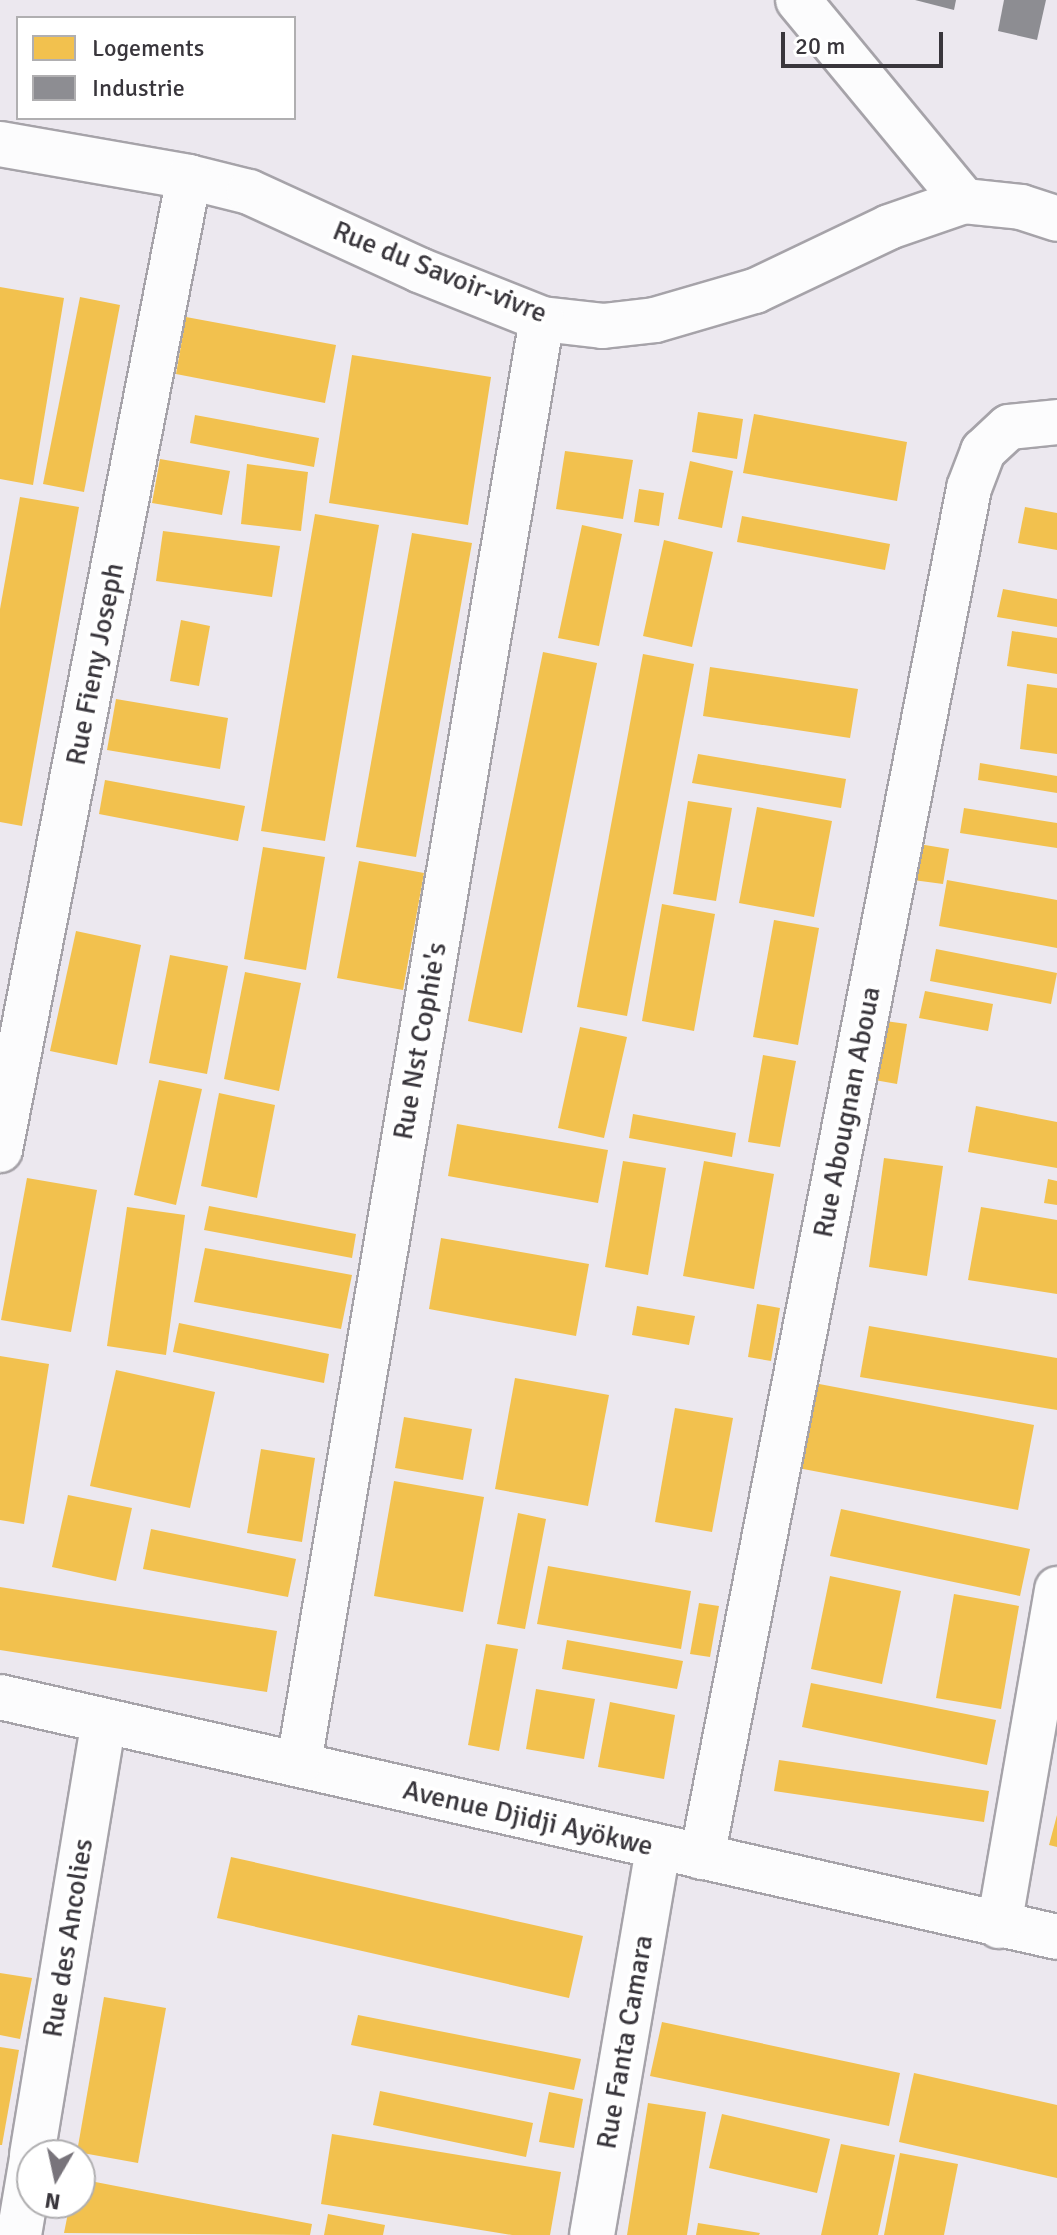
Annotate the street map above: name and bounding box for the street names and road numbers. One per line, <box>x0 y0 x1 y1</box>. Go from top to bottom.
street label: Rue du Savoir-vivre <box>328 214 552 330</box>
street label: Rue Fieny Joseph <box>59 560 131 768</box>
street label: Rue Nst Cophie's <box>386 940 454 1142</box>
street label: Rue Abougnan Aboua <box>806 984 888 1240</box>
street label: Avenue Djidji Ayökwe <box>400 1773 656 1863</box>
street label: Rue des Ancolies <box>36 1836 100 2040</box>
street label: Rue Fanta Camara <box>590 1932 660 2152</box>

